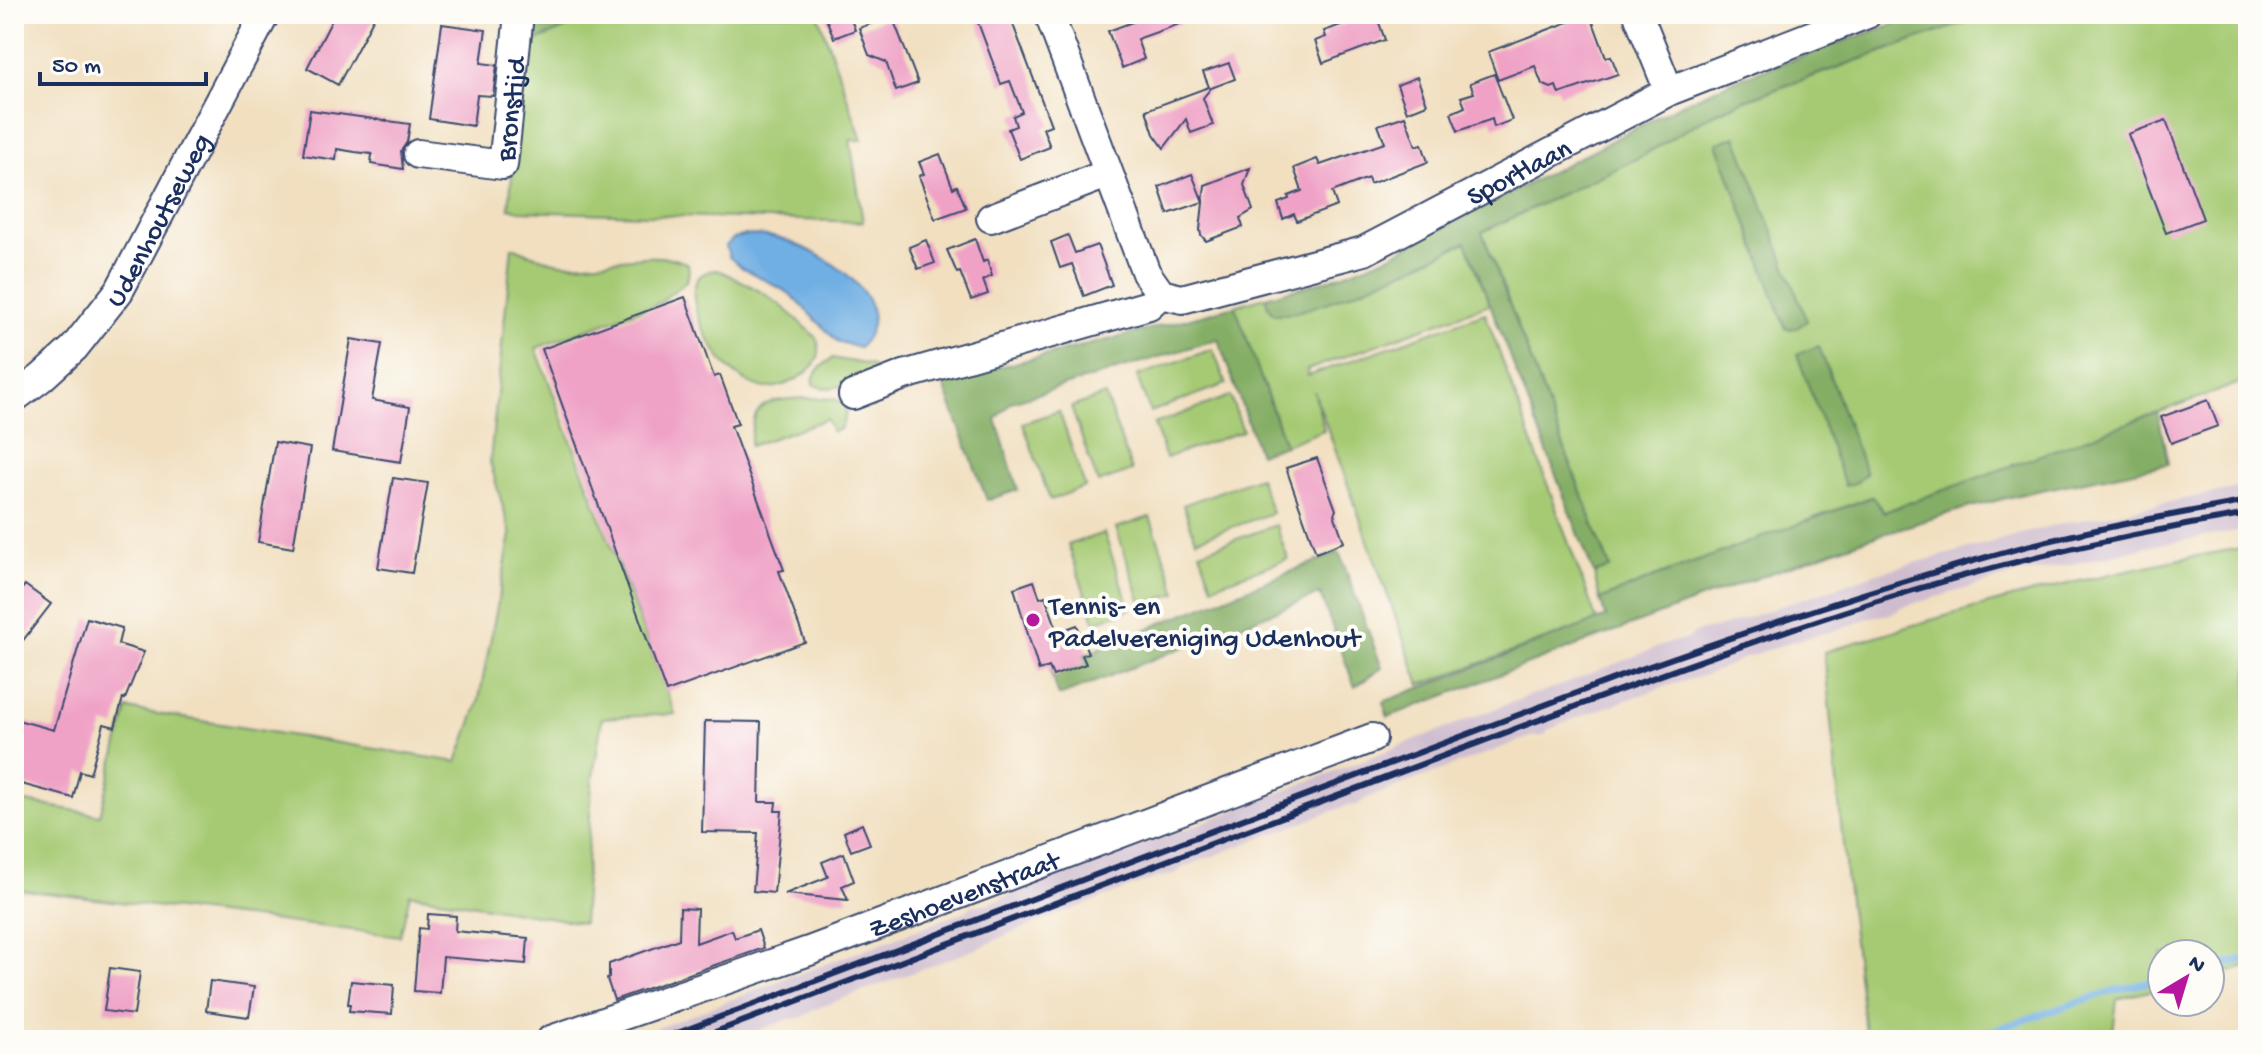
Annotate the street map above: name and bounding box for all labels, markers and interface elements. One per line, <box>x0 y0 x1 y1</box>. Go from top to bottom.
scale bar <box>40 36 206 86</box>
text: 50 m <box>52 53 101 82</box>
street label: Bronstijd <box>491 53 536 164</box>
street label: Udenhoutseweg <box>101 129 220 315</box>
street label: Sportlaan <box>1462 133 1578 215</box>
place label: Tennis- en Padelvereniging Udenhout <box>1047 592 1362 657</box>
marker: Tennis- en Padelvereniging Udenhout <box>1024 611 1042 629</box>
street label: Zeshoevenstraat <box>865 845 1067 948</box>
north arrow <box>2146 938 2226 1018</box>
text: N <box>2182 951 2210 980</box>

